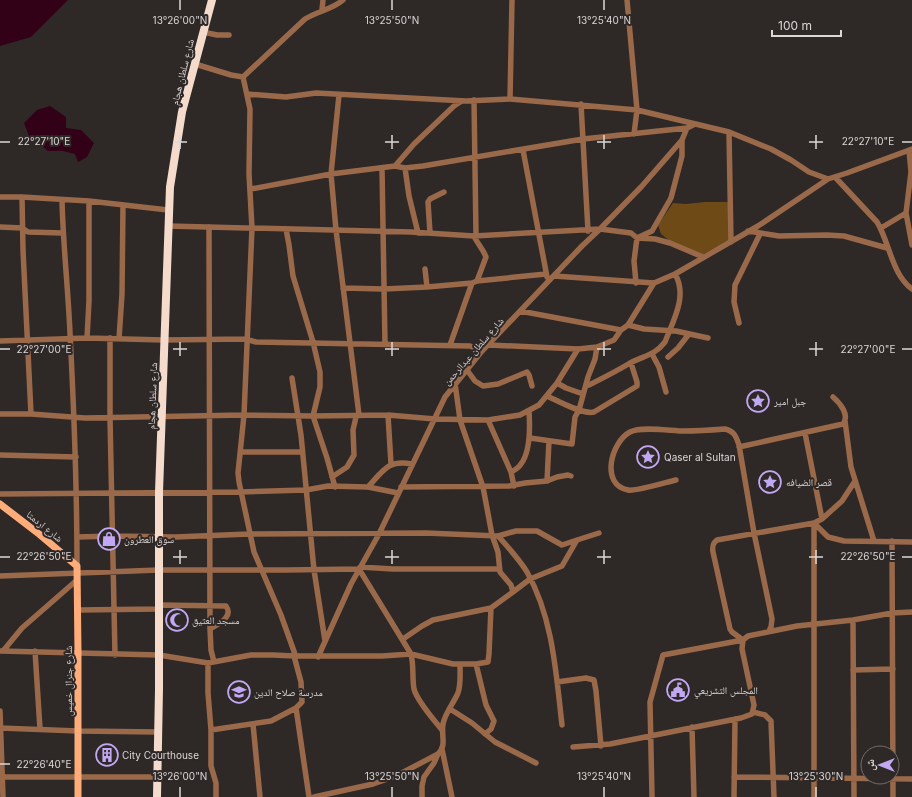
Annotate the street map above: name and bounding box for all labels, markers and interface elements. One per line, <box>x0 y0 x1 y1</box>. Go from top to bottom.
scale bar <box>772 12 841 38</box>
text: 13°26'00"N <box>153 14 207 26</box>
text: 13°25'50"N <box>365 14 419 26</box>
text: 13°25'40"N <box>577 14 631 26</box>
text: 100 m <box>778 18 812 33</box>
street label: شارع سلطان هجام <box>168 37 198 107</box>
text: 22°27'10"E <box>18 135 70 147</box>
text: 22°27'10"E <box>842 135 894 147</box>
street label: شارع سلطان عبدالرحمن <box>440 314 507 388</box>
text: 22°27'00"E <box>17 343 71 355</box>
text: 22°27'00"E <box>841 343 895 355</box>
street label: شارع سلطان هجام <box>145 362 161 430</box>
place icon: جبل امير <box>745 388 771 414</box>
place label: جبل امير <box>773 395 807 408</box>
place icon: Qaser al Sultan <box>635 444 661 470</box>
place label: Qaser al Sultan <box>664 451 736 463</box>
place icon: قصر الضيافه <box>757 469 783 495</box>
place label: قصر الضيافه <box>786 476 832 488</box>
street label: شارع اردمتا <box>24 508 66 545</box>
shop icon: سوق العطرون <box>96 526 122 552</box>
place label: سوق العطرون <box>124 533 174 546</box>
text: 22°26'50"E <box>16 550 72 562</box>
text: 22°26'50"E <box>840 550 896 562</box>
mosque icon: مسجد العتيق <box>164 607 190 633</box>
place label: مسجد العتيق <box>192 614 240 627</box>
street label: شارع جنرال خميس <box>62 645 75 716</box>
public building icon: المجلس التشريعي <box>665 677 691 703</box>
school or university icon: مدرسة صلاح الدين <box>226 679 252 705</box>
place label: المجلس التشريعي <box>694 684 758 699</box>
place label: مدرسة صلاح الدين <box>254 686 323 699</box>
building icon: City Courthouse <box>94 742 120 768</box>
north arrow <box>860 745 900 785</box>
place label: City Courthouse <box>122 749 199 761</box>
text: 22°26'40"E <box>17 758 71 770</box>
text: ش <box>863 759 878 771</box>
text: 13°26'00"N <box>153 770 207 782</box>
text: 13°25'50"N <box>365 770 419 782</box>
text: 13°25'40"N <box>577 770 631 782</box>
text: 13°25'30"N <box>789 770 843 782</box>

